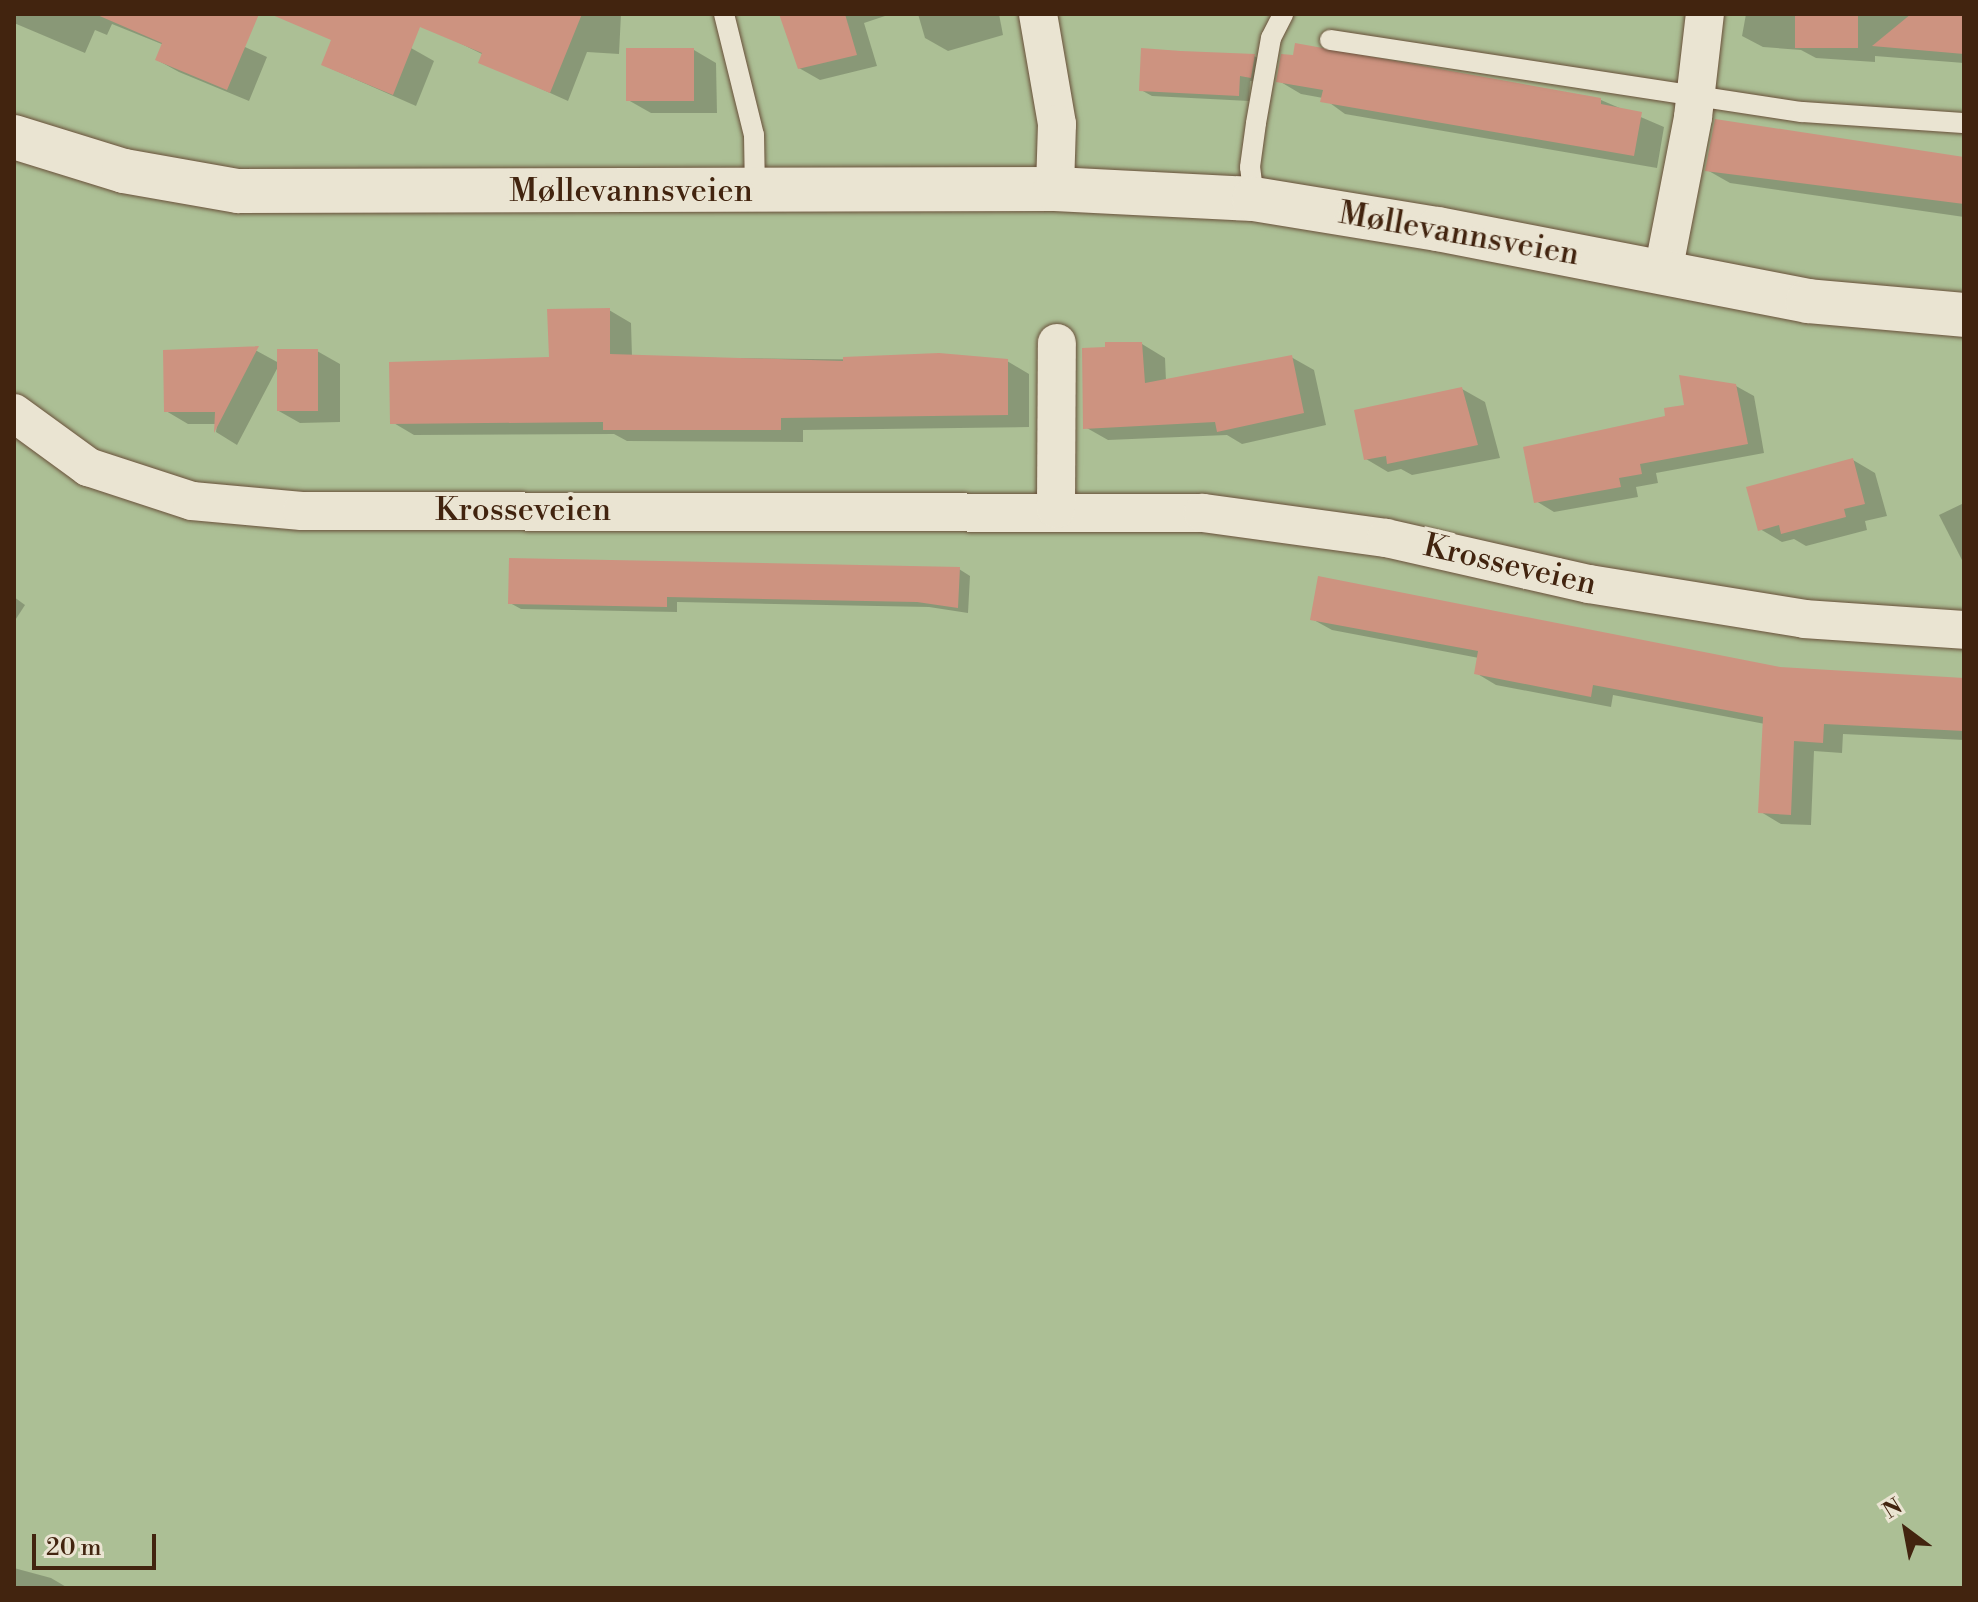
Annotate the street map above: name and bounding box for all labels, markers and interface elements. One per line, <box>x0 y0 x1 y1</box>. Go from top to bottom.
street label: Møllevannsveien <box>509 172 753 210</box>
street label: Møllevannsveien <box>1336 194 1582 274</box>
street label: Krosseveien <box>435 491 611 529</box>
street label: Krosseveien <box>1420 526 1600 604</box>
north arrow <box>1866 1490 1946 1570</box>
text: N <box>1878 1493 1908 1525</box>
scale bar <box>36 1518 160 1568</box>
text: 20 m <box>46 1533 102 1563</box>

